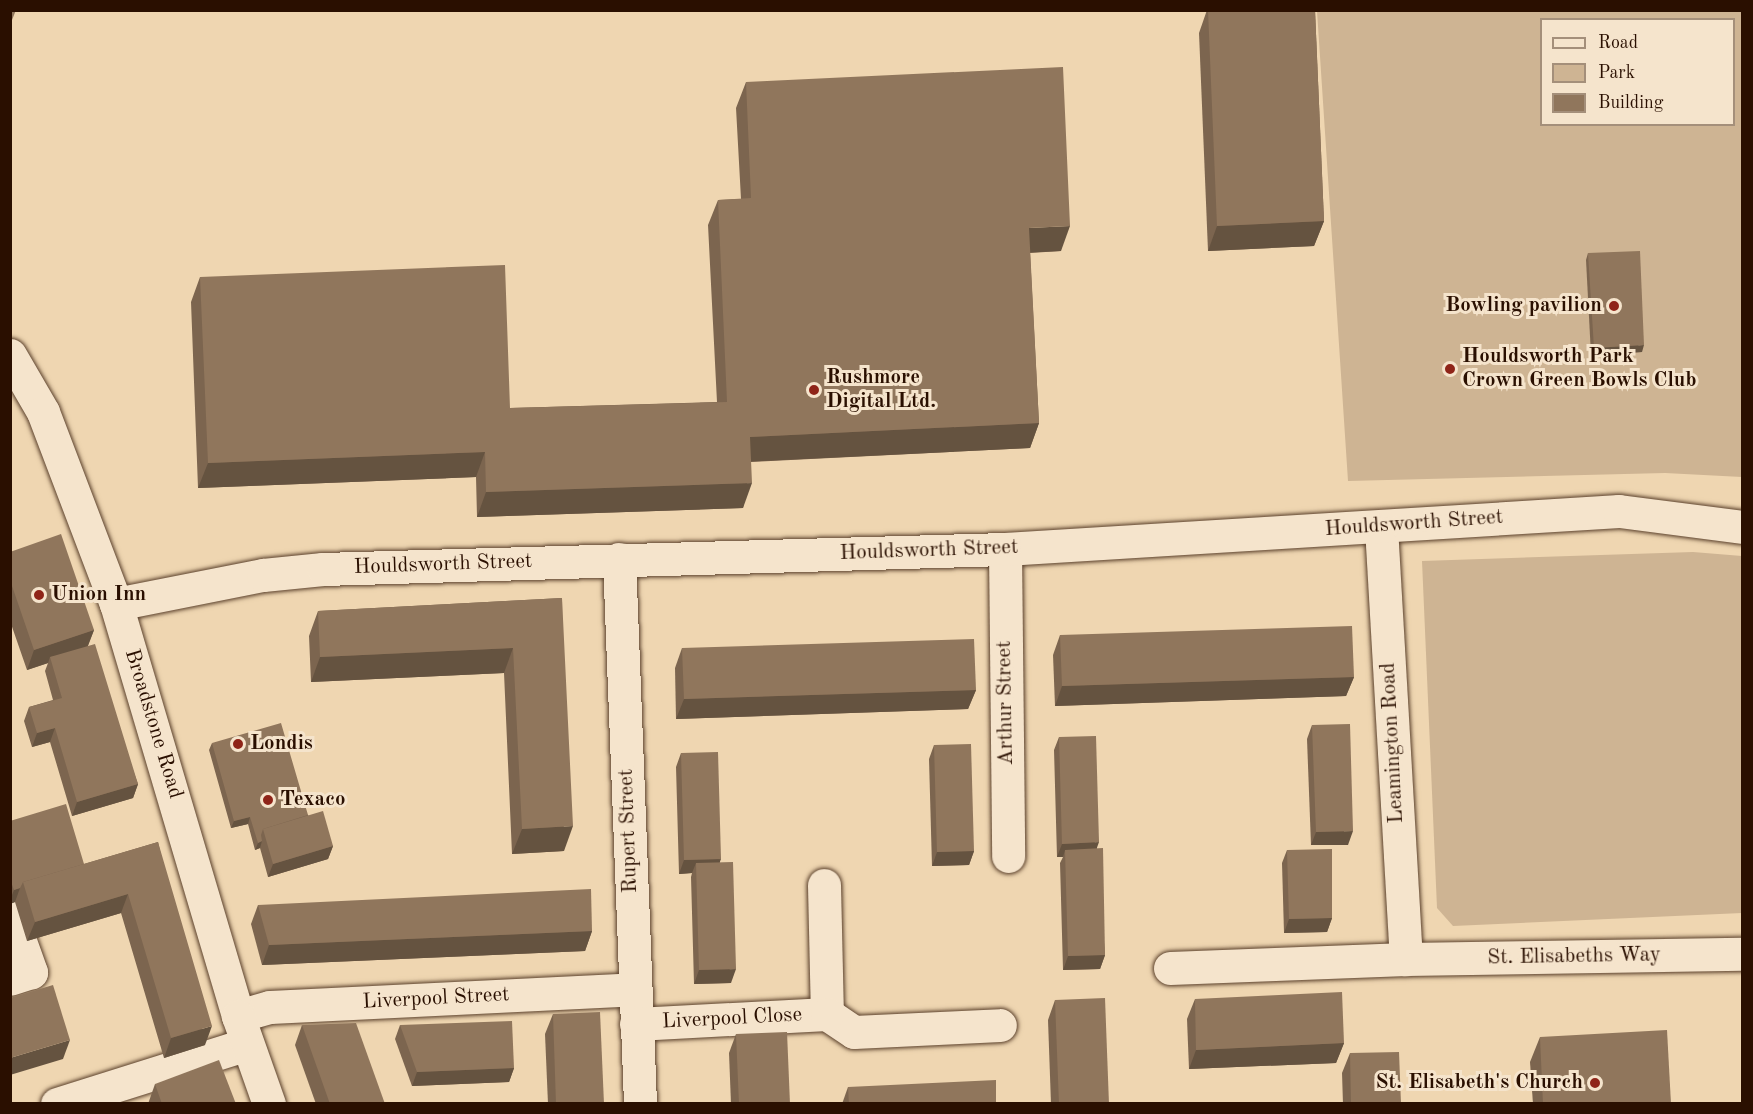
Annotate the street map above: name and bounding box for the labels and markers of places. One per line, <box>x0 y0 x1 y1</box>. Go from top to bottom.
place label: Bowling pavilion <box>1445 293 1602 319</box>
marker: Bowling pavilion <box>1607 299 1621 313</box>
place label: Houldsworth Park Crown Green Bowls Club <box>1462 344 1696 394</box>
marker: Houldsworth Park Crown Green Bowls Club <box>1443 362 1457 376</box>
place label: Rushmore Digital Ltd. <box>826 365 936 415</box>
marker: Rushmore Digital Ltd. <box>807 383 821 397</box>
place label: Union Inn <box>51 582 146 608</box>
marker: Union Inn <box>32 588 46 602</box>
place label: Londis <box>250 731 313 757</box>
marker: Londis <box>231 737 245 751</box>
place label: Texaco <box>280 787 346 813</box>
marker: Texaco <box>261 793 275 807</box>
place label: St. Elisabeth's Church <box>1375 1070 1583 1096</box>
marker: St. Elisabeth's Church <box>1588 1076 1602 1090</box>

